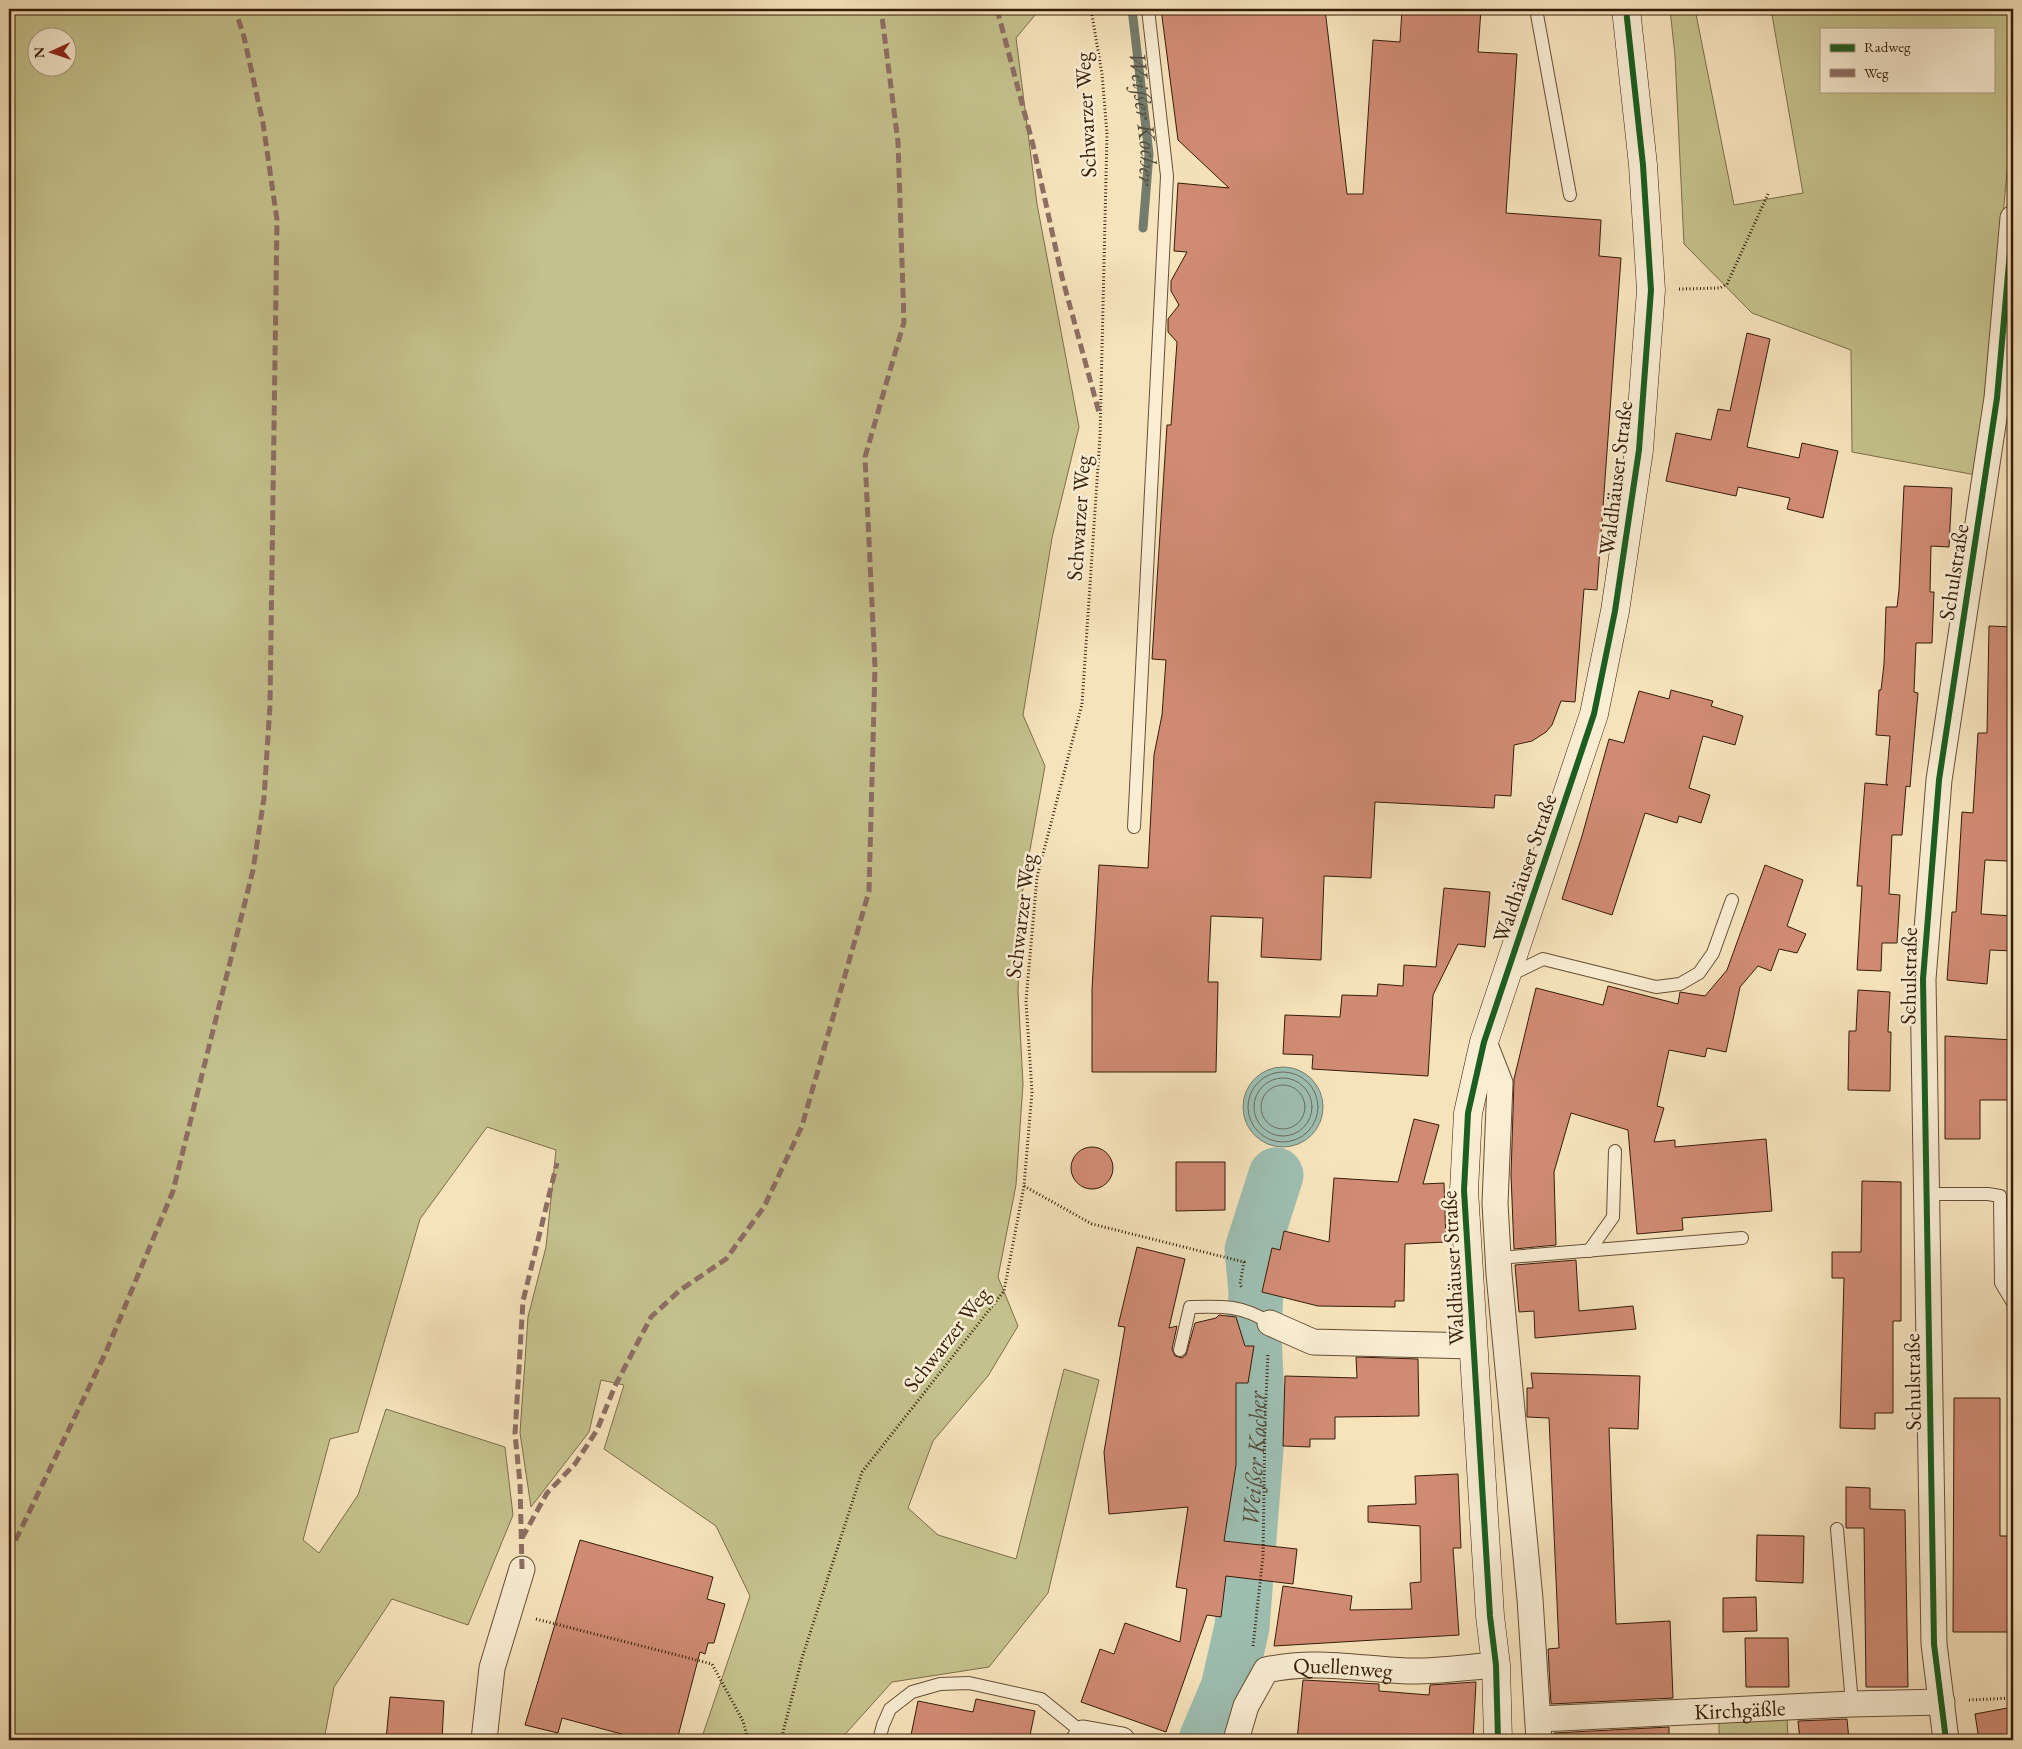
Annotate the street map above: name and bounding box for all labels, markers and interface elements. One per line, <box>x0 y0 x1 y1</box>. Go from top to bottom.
north arrow <box>28 28 78 78</box>
legend <box>1820 28 1994 92</box>
text: Radweg <box>1864 37 1911 56</box>
text: N <box>30 46 48 59</box>
water label: Weißer Kocher <box>1122 49 1165 188</box>
street label: Schwarzer Weg <box>1068 51 1103 178</box>
text: Weg <box>1864 63 1889 82</box>
street label: Waldhäuser Straße <box>1592 399 1639 557</box>
street label: Schwarzer Weg <box>1060 454 1097 582</box>
street label: Schulstraße <box>1932 521 1975 622</box>
street label: Waldhäuser Straße <box>1485 790 1564 946</box>
street label: Schwarzer Weg <box>998 852 1043 980</box>
street label: Schulstraße <box>1893 927 1924 1025</box>
street label: Waldhäuser Straße <box>1434 1189 1471 1346</box>
street label: Schwarzer Weg <box>896 1281 997 1398</box>
street label: Schulstraße <box>1897 1333 1928 1431</box>
water label: Weißer Kocher <box>1234 1389 1273 1527</box>
street label: Quellenweg <box>1292 1651 1394 1685</box>
street label: Kirchgäßle <box>1693 1693 1787 1727</box>

